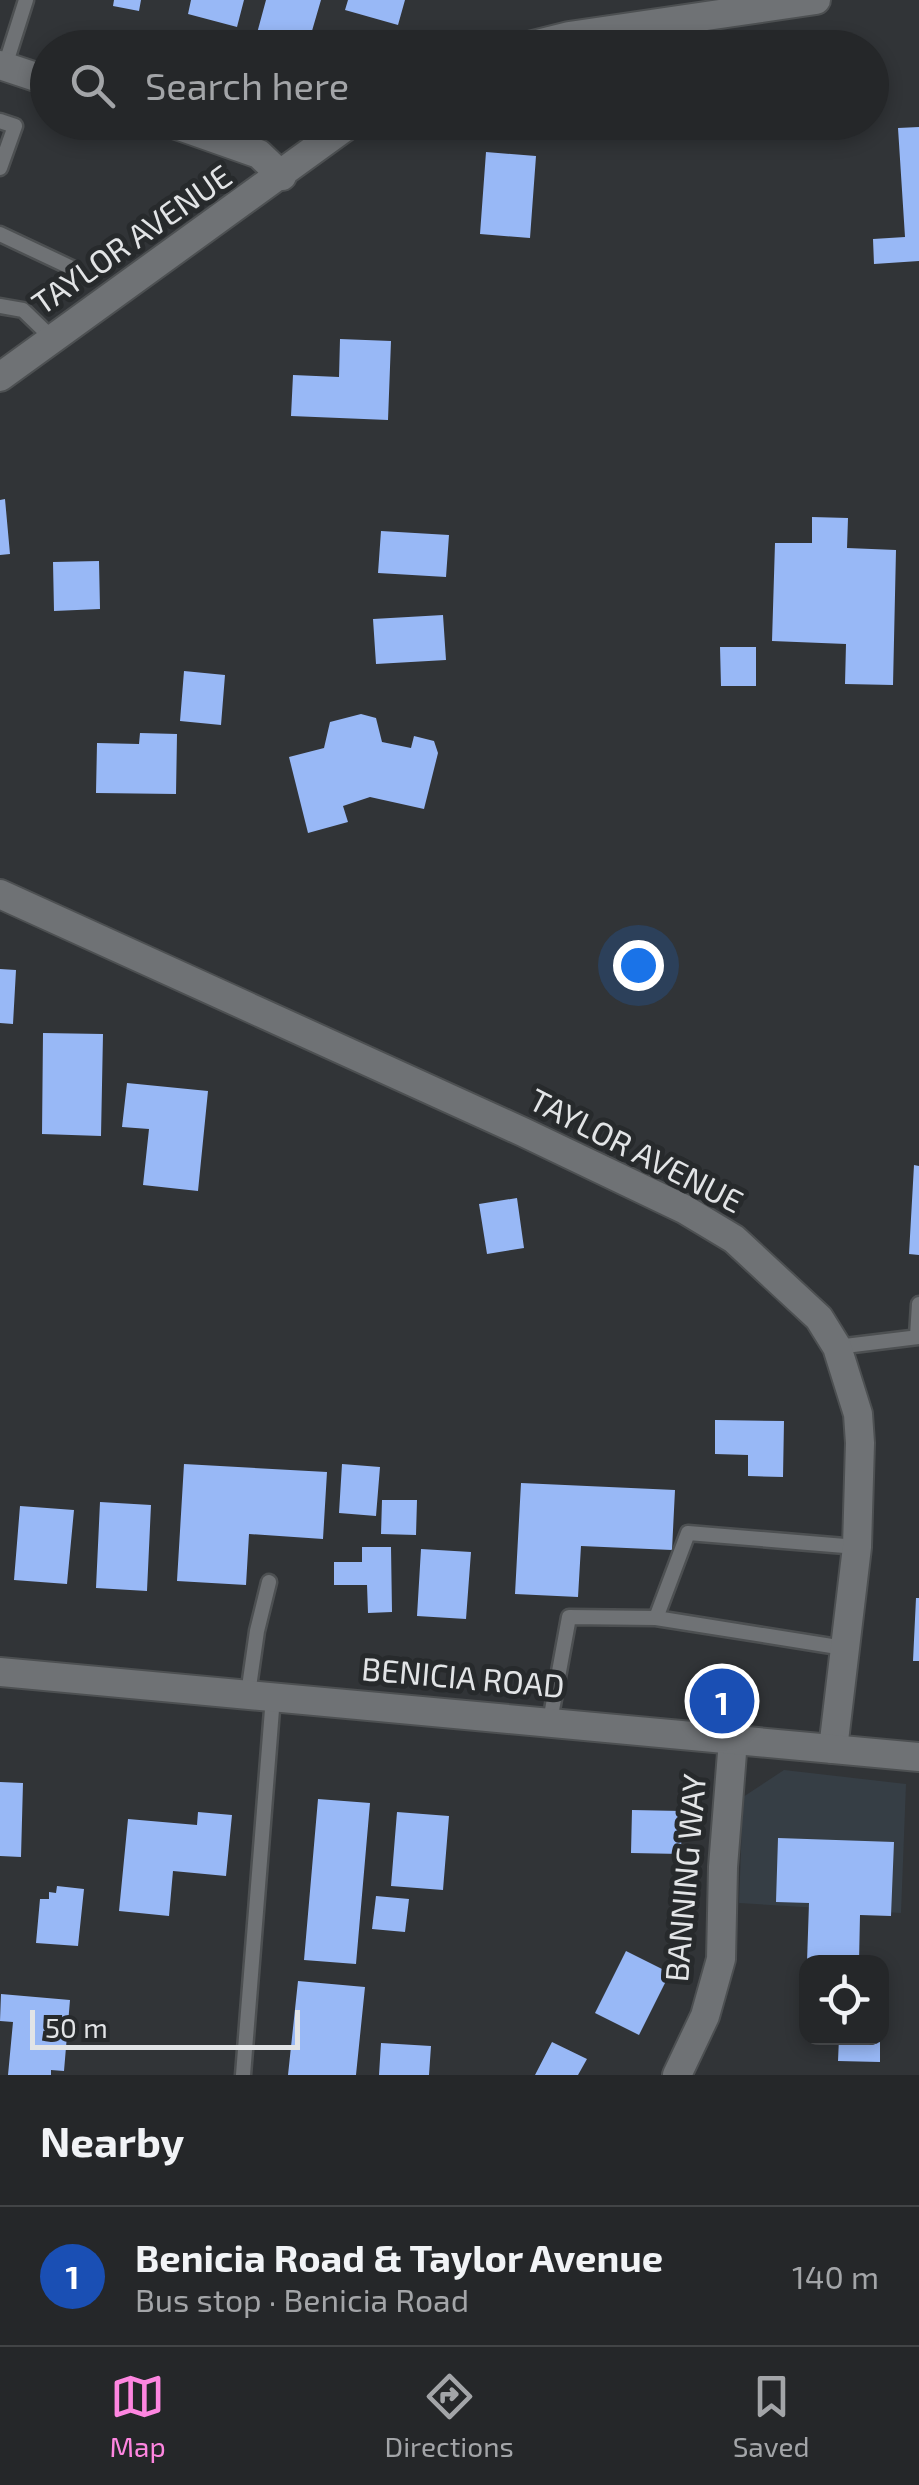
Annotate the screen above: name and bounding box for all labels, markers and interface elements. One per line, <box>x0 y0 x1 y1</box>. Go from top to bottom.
search box <box>30 30 889 140</box>
icon: search <box>65 58 120 113</box>
text: Search here <box>145 62 349 108</box>
street label: TAYLOR AVENUE <box>24 156 238 321</box>
your location <box>613 940 664 991</box>
street label: TAYLOR AVENUE <box>524 1079 750 1219</box>
street label: BENICIA ROAD <box>360 1648 566 1704</box>
pin: 1 <box>690 1664 754 1738</box>
street label: BANNING WAY <box>656 1772 712 1983</box>
map controls <box>799 1955 889 2045</box>
button: locate <box>799 1955 889 2045</box>
scale bar <box>30 2005 300 2050</box>
text: 50 m <box>45 2010 108 2044</box>
text: Nearby <box>40 2115 184 2165</box>
text: Benicia Road & Taylor Avenue <box>135 2234 663 2280</box>
text: 1 <box>66 2257 79 2295</box>
text: 140 m <box>792 2257 879 2295</box>
text: Bus stop · Benicia Road <box>135 2280 469 2318</box>
tab: Map <box>109 2369 166 2463</box>
tab: Directions <box>385 2369 514 2463</box>
tab: Saved <box>733 2369 810 2463</box>

